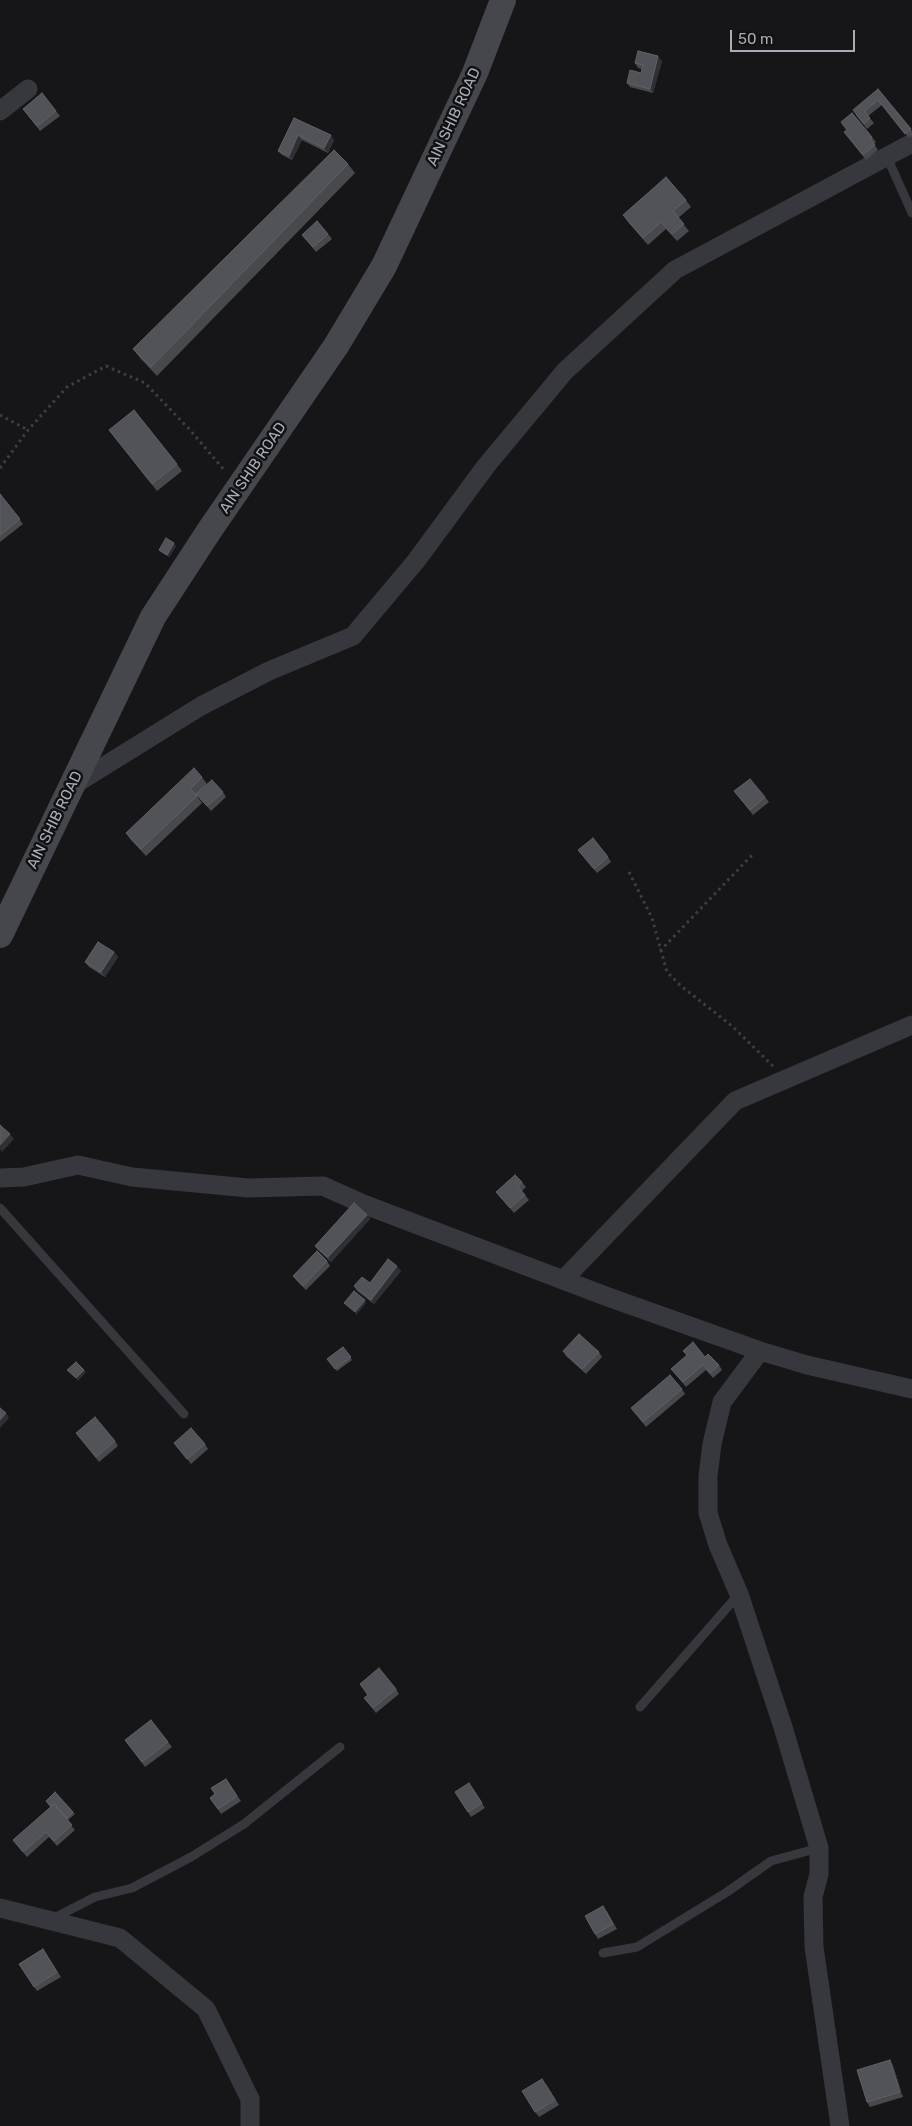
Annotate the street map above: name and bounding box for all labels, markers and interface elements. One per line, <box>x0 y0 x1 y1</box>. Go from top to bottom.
scale bar <box>732 20 857 52</box>
text: 50 m <box>738 30 773 48</box>
street label: AIN SHIB ROAD <box>423 65 485 169</box>
street label: AIN SHIB ROAD <box>216 419 290 517</box>
street label: AIN SHIB ROAD <box>24 768 86 872</box>

